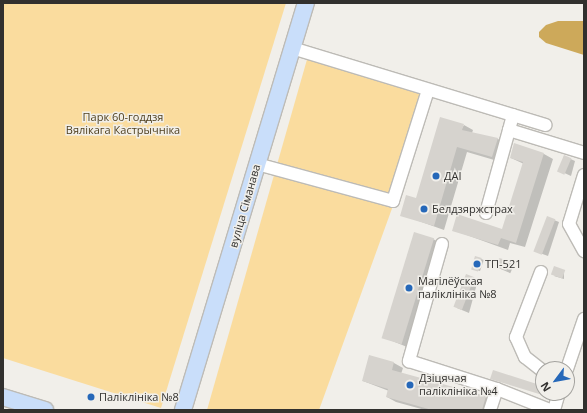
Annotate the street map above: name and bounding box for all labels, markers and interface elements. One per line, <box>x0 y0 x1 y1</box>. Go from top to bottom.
park label: Парк 60-годдзя Вялікага Кастрычніка <box>66 111 180 137</box>
street label: вуліца Сіманава <box>227 163 263 249</box>
place label: ДАІ <box>444 169 462 183</box>
marker: ДАІ <box>431 171 441 181</box>
place label: Белдзяржстрах <box>432 202 513 216</box>
marker: Белдзяржстрах <box>419 204 429 214</box>
place label: ТП-521 <box>485 257 521 271</box>
marker: ТП-521 <box>472 259 482 269</box>
place label: Магілёўская паліклініка №8 <box>418 275 497 301</box>
marker: Магілёўская паліклініка №8 <box>403 282 415 294</box>
north arrow <box>535 361 575 401</box>
place label: Дзіцячая паліклініка №4 <box>419 372 498 398</box>
marker: Дзіцячая паліклініка №4 <box>404 379 416 391</box>
text: N <box>537 379 554 395</box>
place label: Паліклініка №8 <box>99 390 179 404</box>
marker: Паліклініка №8 <box>86 392 96 402</box>

